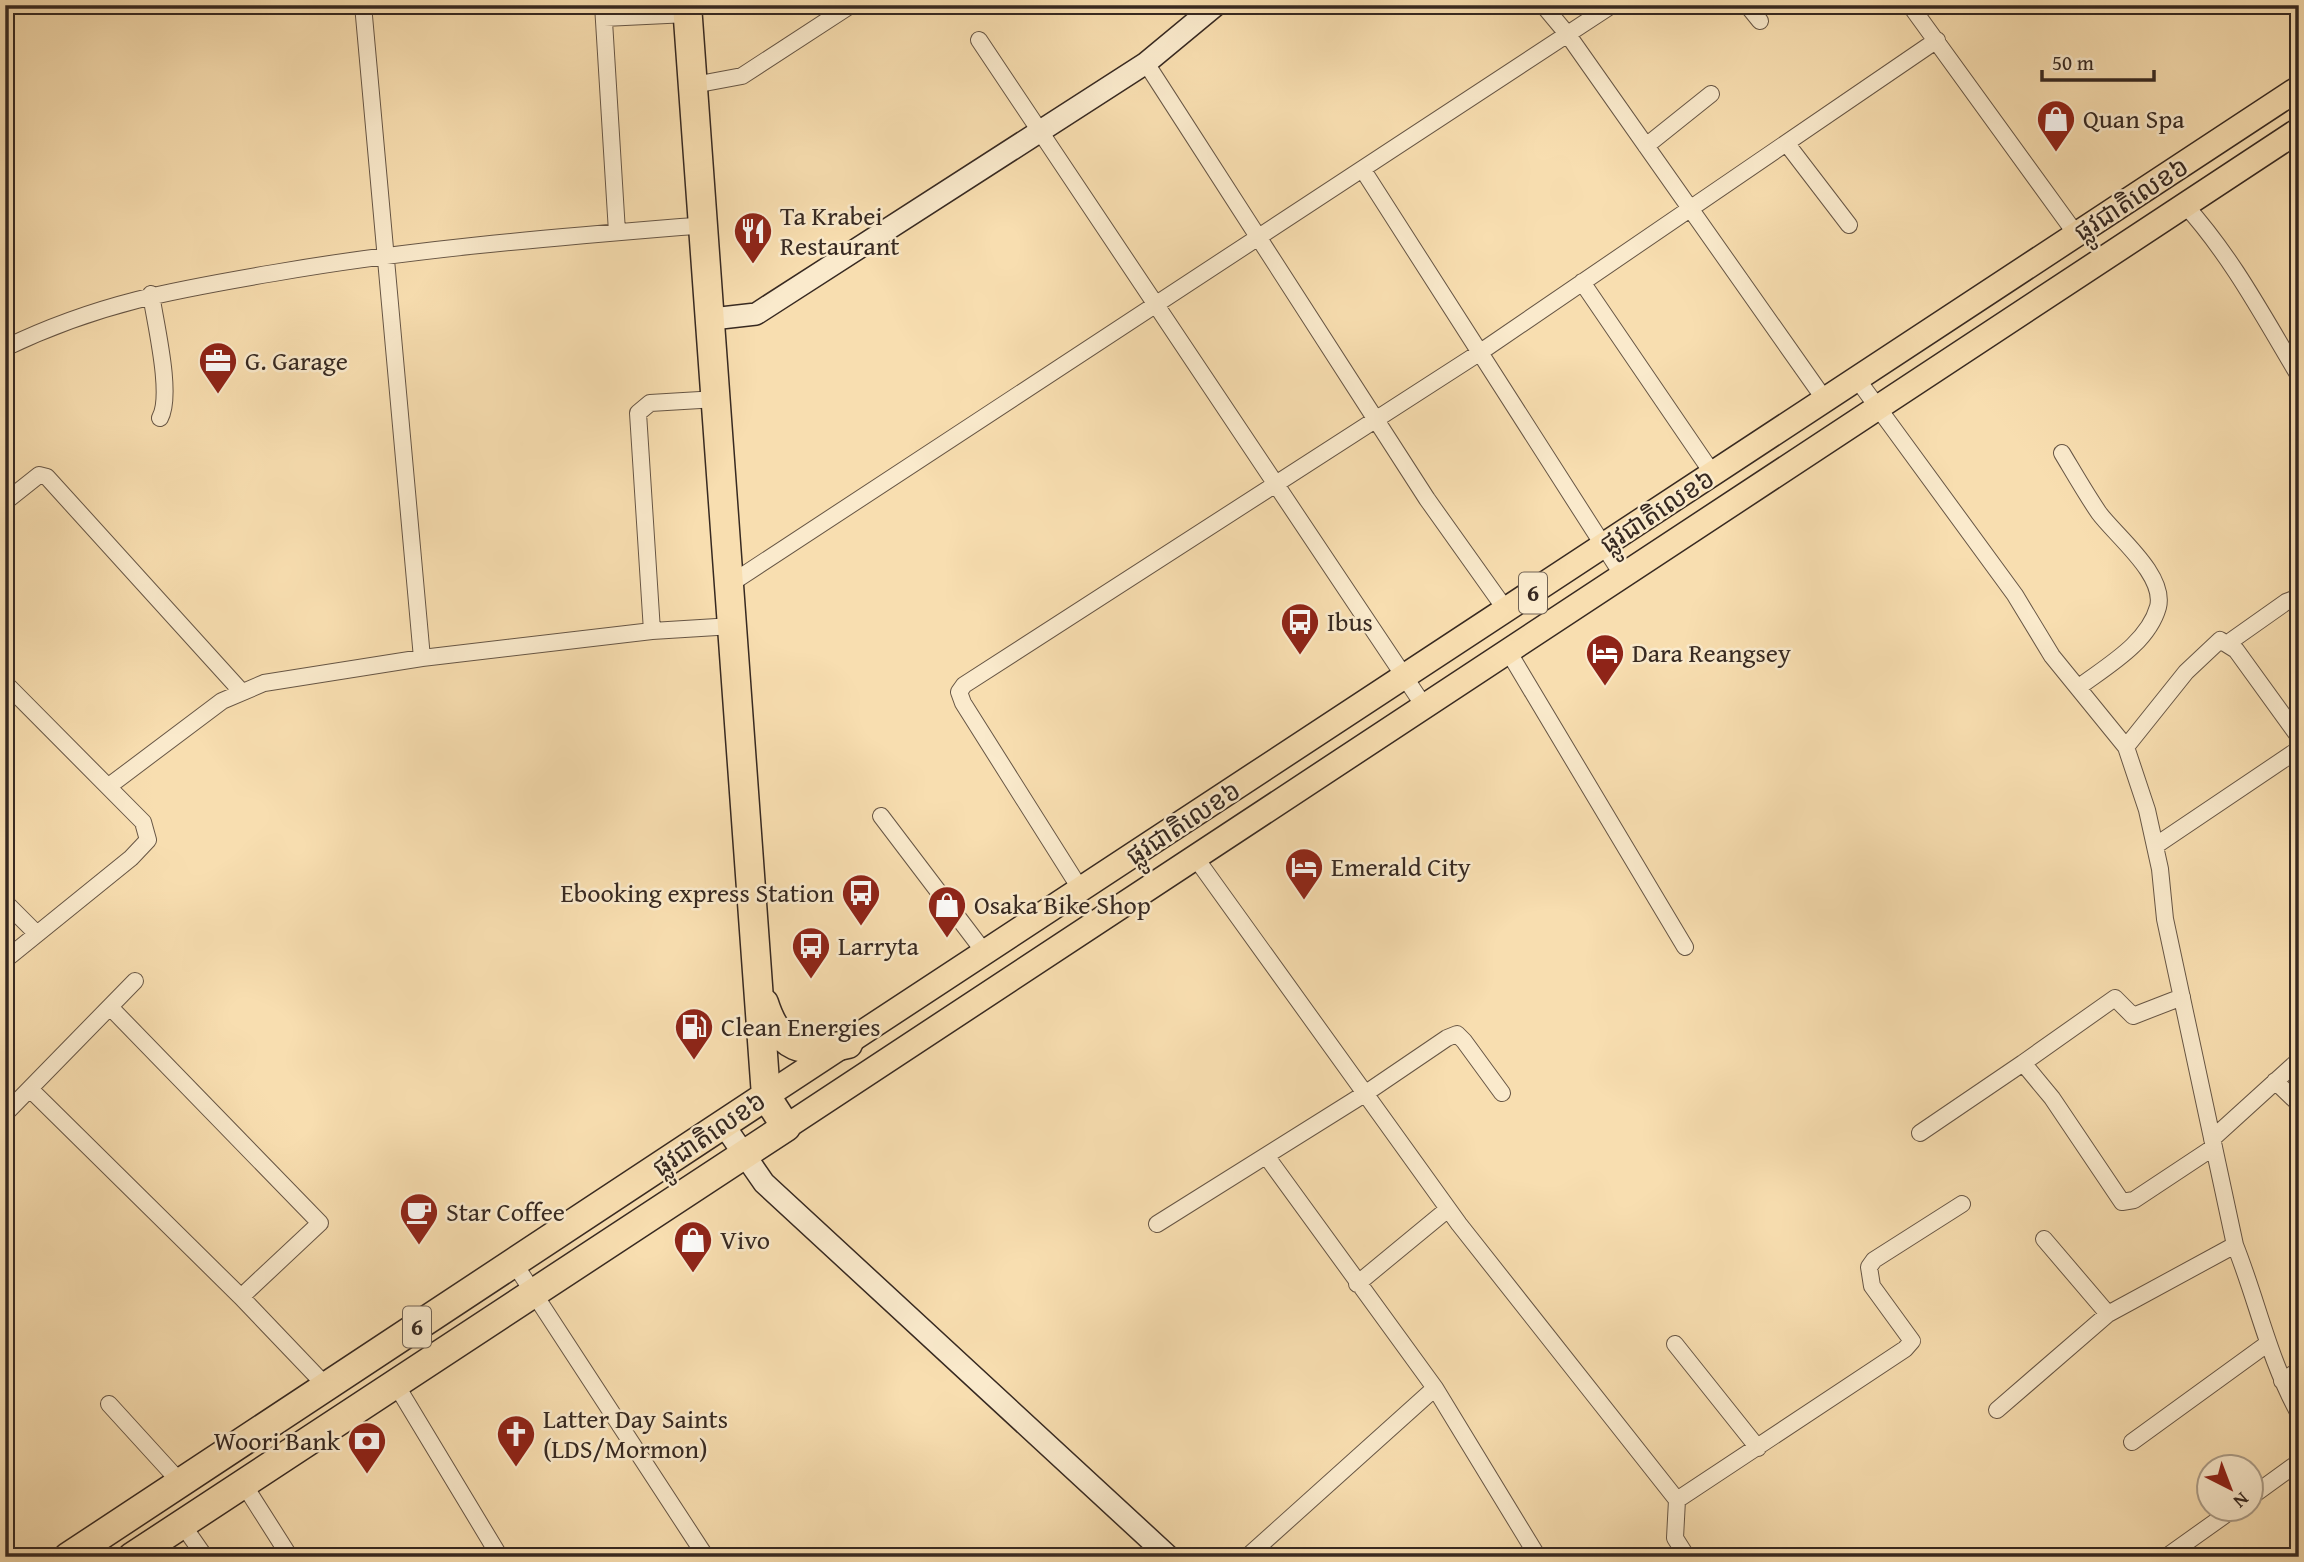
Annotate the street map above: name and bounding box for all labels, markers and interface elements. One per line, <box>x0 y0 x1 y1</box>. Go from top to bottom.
scale bar <box>2042 38 2154 82</box>
text: 50 m <box>2052 47 2094 78</box>
shop icon: Quan Spa <box>2035 98 2077 153</box>
place label: Quan Spa <box>2083 99 2185 138</box>
street label: ផ្លូវជាតិលេខ៦ <box>2066 147 2198 254</box>
place label: Ta Krabei Restaurant <box>780 196 900 265</box>
restaurant icon: Ta Krabei Restaurant <box>732 210 774 265</box>
office icon: G. Garage <box>197 340 239 395</box>
place label: G. Garage <box>245 341 348 380</box>
street label: ផ្លូវជាតិលេខ៦ <box>1592 459 1724 566</box>
road number: 6 <box>1519 572 1547 614</box>
bus stop icon: Ibus <box>1279 601 1321 656</box>
place label: Ibus <box>1327 602 1373 641</box>
hotel icon: Dara Reangsey <box>1584 632 1626 687</box>
place label: Dara Reangsey <box>1632 633 1791 672</box>
street label: ផ្លូវជាតិលេខ៦ <box>1118 771 1250 878</box>
hotel icon: Emerald City <box>1283 846 1325 901</box>
place label: Emerald City <box>1331 847 1471 886</box>
bus stop icon: Ebooking express Station <box>840 872 882 927</box>
place label: Ebooking express Station <box>561 873 834 912</box>
shop icon: Osaka Bike Shop <box>926 884 968 939</box>
place label: Osaka Bike Shop <box>974 885 1151 924</box>
bus stop icon: Larryta <box>790 925 832 980</box>
place label: Larryta <box>838 926 920 965</box>
fuel station icon: Clean Energies <box>673 1006 715 1061</box>
place label: Clean Energies <box>721 1007 881 1046</box>
street label: ផ្លូវជាតិលេខ៦ <box>644 1081 776 1190</box>
cafe icon: Star Coffee <box>398 1191 440 1246</box>
place label: Star Coffee <box>446 1192 565 1231</box>
shop icon: Vivo <box>672 1219 714 1274</box>
place label: Vivo <box>720 1220 770 1259</box>
road number: 6 <box>403 1307 431 1348</box>
place label: Latter Day Saints (LDS/Mormon) <box>543 1399 728 1468</box>
church icon: Latter Day Saints (LDS/Mormon) <box>495 1413 537 1468</box>
bank icon: Woori Bank <box>346 1420 388 1475</box>
place label: Woori Bank <box>214 1421 341 1460</box>
north arrow <box>2196 1454 2266 1524</box>
text: N <box>2227 1486 2255 1515</box>

